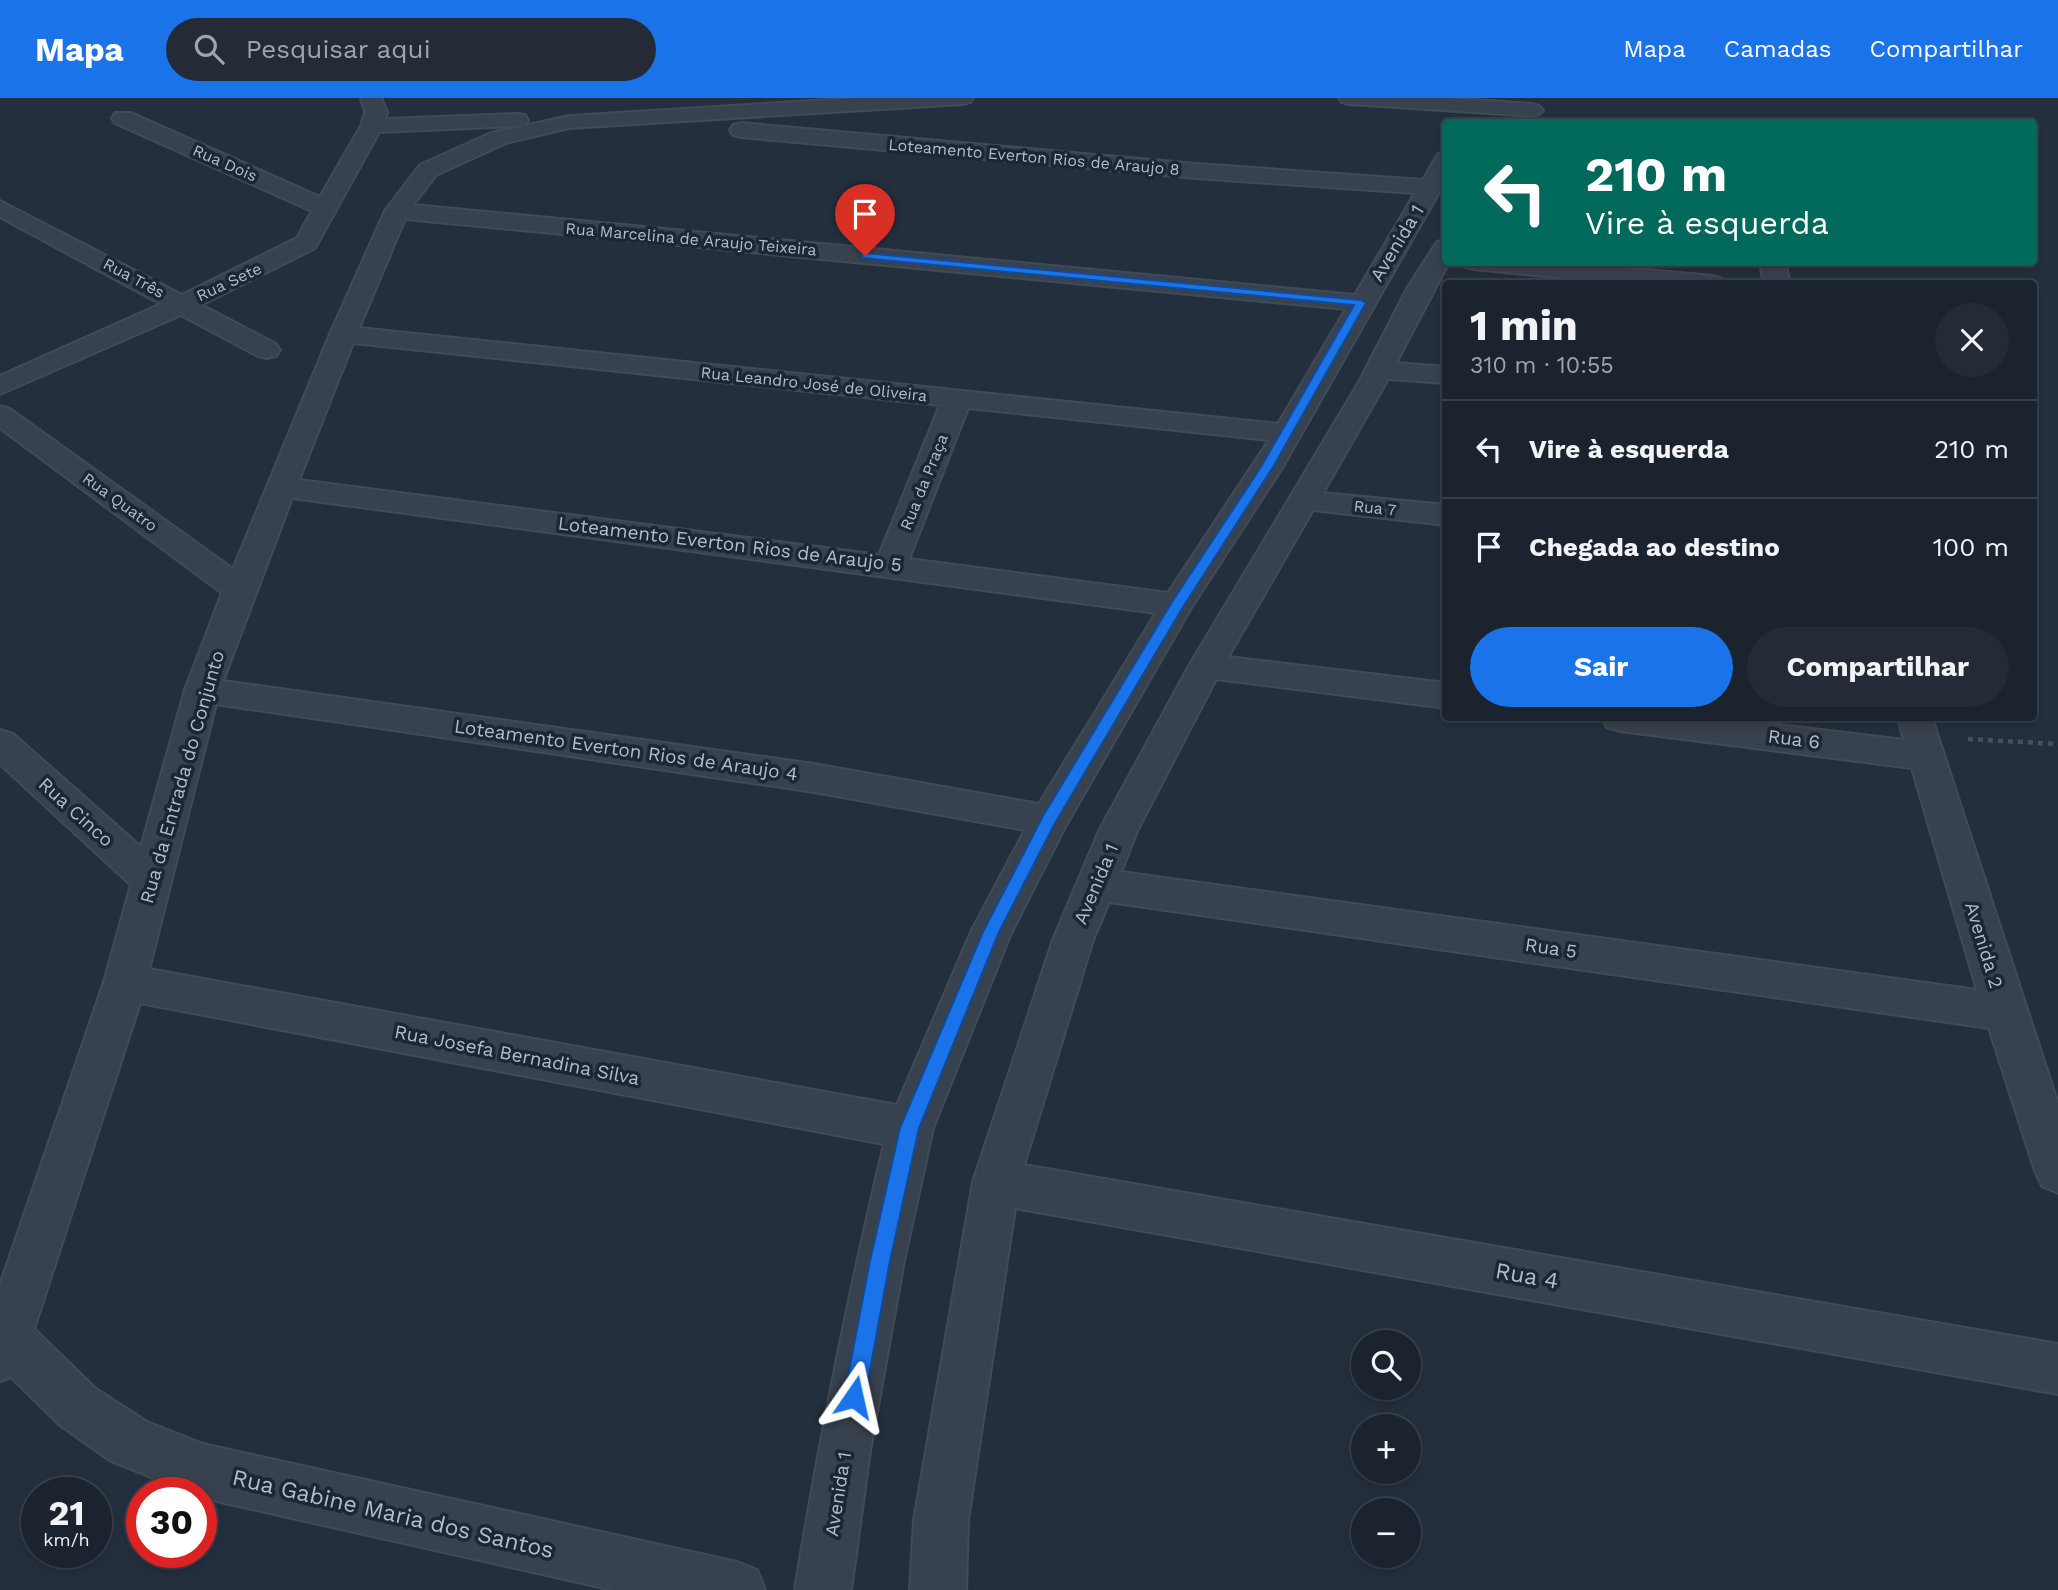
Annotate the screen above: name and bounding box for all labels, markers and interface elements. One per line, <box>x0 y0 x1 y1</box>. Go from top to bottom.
search box <box>166 18 656 81</box>
text: Mapa <box>35 30 124 69</box>
icon: search <box>190 30 228 68</box>
text: Pesquisar aqui <box>246 34 431 64</box>
text: Mapa <box>1623 35 1686 63</box>
text: Camadas <box>1724 35 1832 63</box>
text: Compartilhar <box>1870 35 2023 63</box>
street label: Loteamento Everton Rios de Araujo 8 <box>888 135 1180 179</box>
street label: Rua Dois <box>190 140 260 186</box>
text: 210 m <box>1585 145 1727 203</box>
icon: left <box>1470 147 1561 238</box>
pin <box>835 184 895 256</box>
icon: arrive <box>846 195 884 233</box>
street label: Avenida 1 <box>1365 201 1429 285</box>
text: Vire à esquerda <box>1585 204 1829 242</box>
street label: Rua Marcelina de Araujo Teixeira <box>565 219 817 259</box>
street label: Rua Três <box>100 254 168 302</box>
street label: Rua Sete <box>193 259 265 305</box>
text: 1 min <box>1470 301 1578 350</box>
button: close <box>1935 303 2009 377</box>
text: 310 m · 10:55 <box>1470 352 1614 379</box>
street label: Rua Leandro José de Oliveira <box>700 363 928 405</box>
icon: left <box>1470 430 1508 468</box>
street label: Rua da Praça <box>896 431 952 533</box>
text: Vire à esquerda <box>1529 434 1729 464</box>
text: 210 m <box>1934 434 2009 464</box>
street label: Rua Quatro <box>79 469 161 535</box>
street label: Rua 7 <box>1353 496 1397 520</box>
street label: Loteamento Everton Rios de Araujo 5 <box>557 511 903 577</box>
icon: arrive <box>1470 528 1508 566</box>
text: Chegada ao destino <box>1529 532 1780 562</box>
text: 100 m <box>1933 532 2009 562</box>
button: Sair <box>1470 627 1733 707</box>
button: Compartilhar <box>1747 627 2009 707</box>
street label: Rua da Entrada do Conjunto <box>135 648 229 906</box>
street label: Loteamento Everton Rios de Araujo 4 <box>453 714 799 786</box>
street label: Rua 6 <box>1767 724 1821 754</box>
street label: Rua Cinco <box>34 772 118 852</box>
street label: Avenida 1 <box>1069 840 1123 928</box>
street label: Avenida 2 <box>1960 899 2008 991</box>
street label: Rua 5 <box>1524 933 1578 963</box>
street label: Rua Josefa Bernadina Silva <box>393 1020 642 1090</box>
street label: Rua 4 <box>1493 1257 1561 1295</box>
map controls <box>1351 1330 1421 1568</box>
button: search <box>1351 1330 1421 1400</box>
position arrow <box>817 1360 891 1434</box>
button: + <box>1351 1414 1421 1484</box>
street label: Avenida 1 <box>820 1450 856 1538</box>
street label: Rua Gabine Maria dos Santos <box>230 1464 556 1564</box>
speed limit sign: 30 <box>126 1477 217 1568</box>
text: 21 <box>49 1492 84 1534</box>
button: − <box>1351 1498 1421 1568</box>
text: km/h <box>43 1529 90 1550</box>

